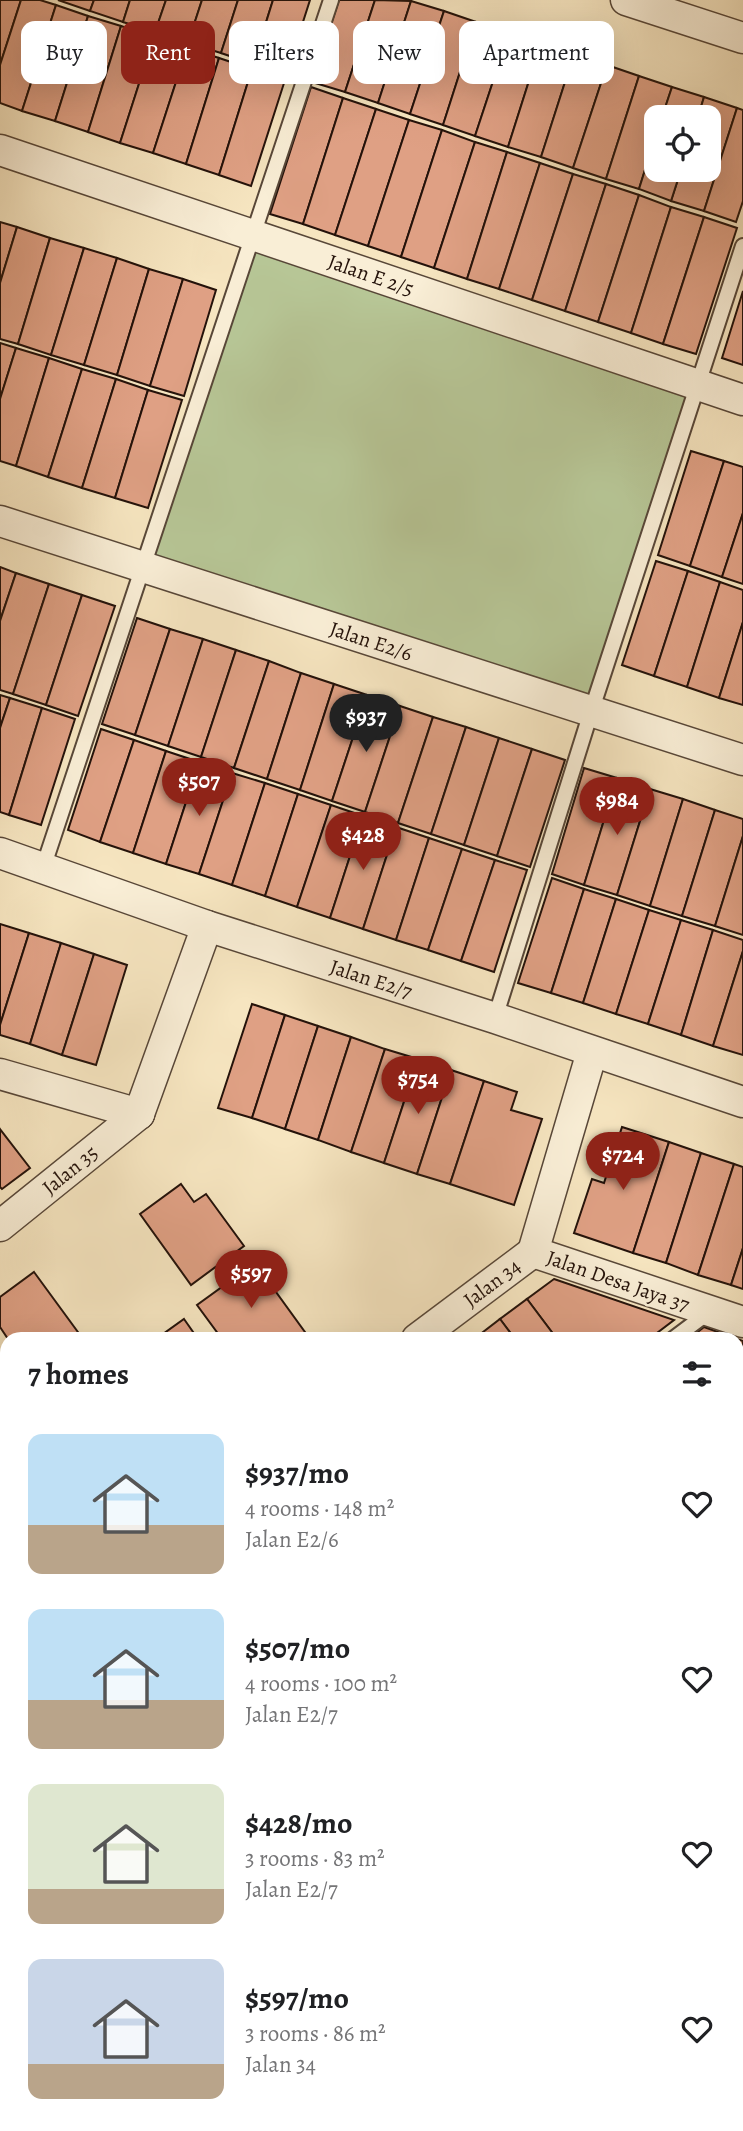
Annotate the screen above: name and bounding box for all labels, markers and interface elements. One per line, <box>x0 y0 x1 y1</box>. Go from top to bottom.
chip: Buy <box>21 21 107 84</box>
chip: Rent <box>121 21 215 84</box>
chip: Filters <box>229 21 339 84</box>
chip: New <box>353 21 445 84</box>
chip: Apartment <box>459 21 614 84</box>
map controls <box>644 105 721 182</box>
button: locate <box>644 105 721 182</box>
street label: Jalan E 2/5 <box>324 247 418 303</box>
street label: Jalan E2/6 <box>326 614 416 668</box>
pin: $937 <box>325 694 407 754</box>
text: $937 <box>345 701 387 732</box>
pin: $507 <box>158 758 240 818</box>
text: $507 <box>178 765 220 796</box>
pin: $984 <box>576 778 658 837</box>
text: $984 <box>595 784 639 815</box>
pin: $428 <box>322 812 404 872</box>
text: $428 <box>341 819 385 850</box>
street label: Jalan E2/7 <box>326 953 416 1005</box>
pin: $754 <box>377 1056 459 1116</box>
text: $754 <box>397 1063 439 1094</box>
pin: $724 <box>582 1132 664 1192</box>
street label: Jalan 35 <box>36 1139 104 1201</box>
text: $724 <box>602 1139 644 1170</box>
street label: Jalan Desa Jaya 37 <box>543 1243 693 1319</box>
pin: $597 <box>210 1250 292 1310</box>
street label: Jalan 34 <box>458 1252 526 1314</box>
text: $597 <box>230 1257 272 1288</box>
text: 7 homes <box>28 1354 129 1394</box>
icon: filters <box>678 1355 716 1393</box>
text: $937/mo <box>245 1453 349 1493</box>
icon: home <box>84 1462 168 1546</box>
icon: heart <box>678 1485 716 1523</box>
text: 4 rooms · 148 m² <box>245 1493 394 1524</box>
text: Jalan E2/6 <box>245 1524 339 1555</box>
text: $507/mo <box>245 1628 350 1668</box>
icon: home <box>84 1637 168 1721</box>
icon: heart <box>678 1660 716 1698</box>
text: 4 rooms · 100 m² <box>245 1668 397 1699</box>
text: Jalan E2/7 <box>245 1699 338 1730</box>
text: $428/mo <box>245 1803 352 1843</box>
icon: home <box>84 1812 168 1896</box>
icon: heart <box>678 1835 716 1873</box>
text: 3 rooms · 83 m² <box>245 1843 385 1874</box>
text: Jalan E2/7 <box>245 1874 338 1905</box>
text: $597/mo <box>245 1978 349 2018</box>
icon: home <box>84 1987 168 2071</box>
icon: heart <box>678 2010 716 2048</box>
text: 3 rooms · 86 m² <box>245 2018 386 2049</box>
text: Jalan 34 <box>245 2049 316 2080</box>

